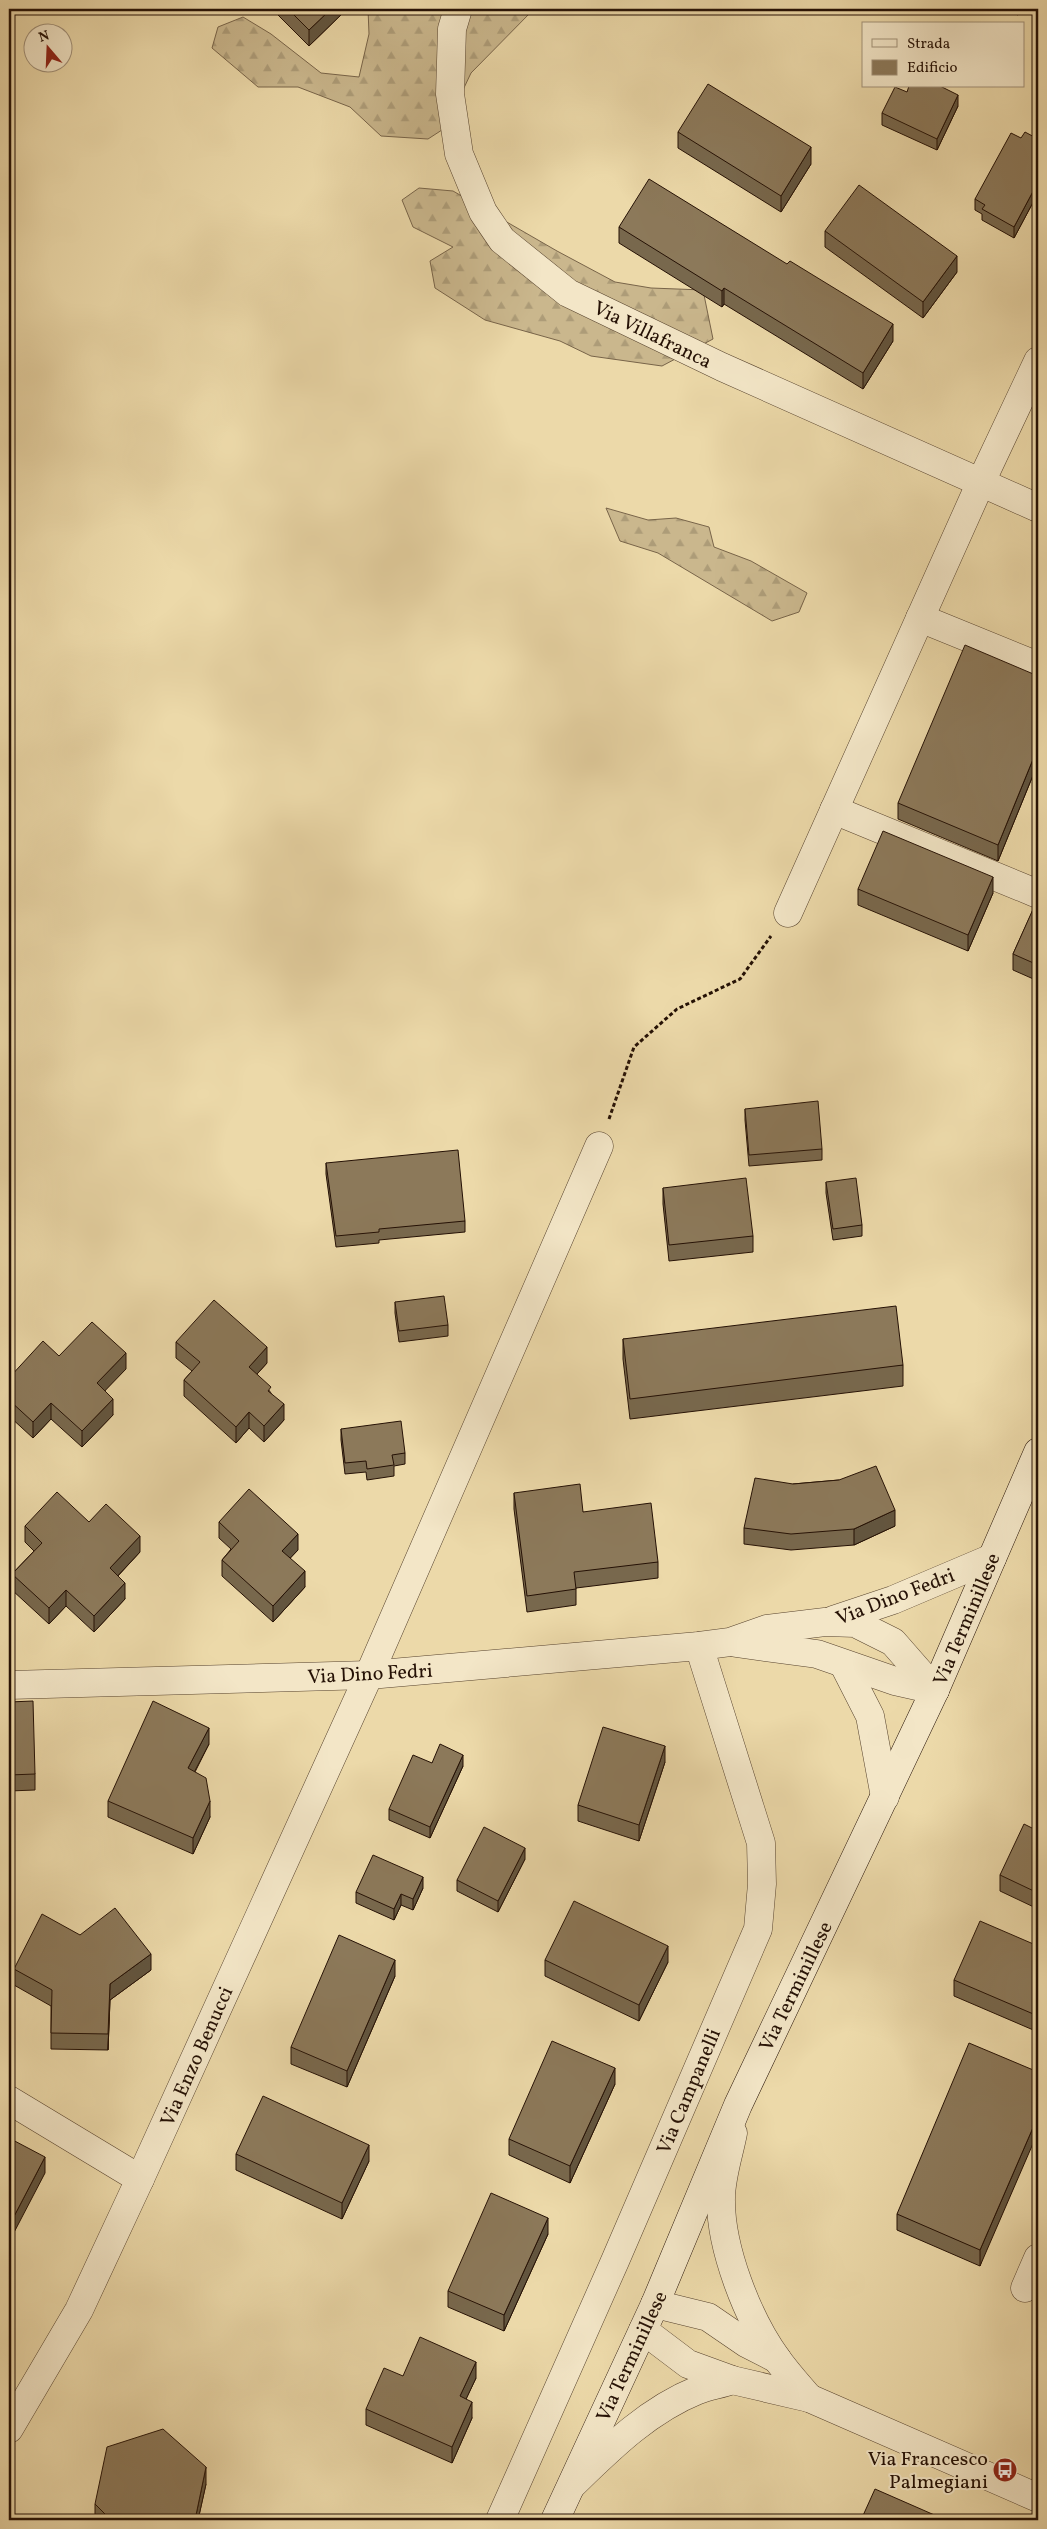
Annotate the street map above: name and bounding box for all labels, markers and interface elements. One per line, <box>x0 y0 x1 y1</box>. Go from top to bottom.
north arrow <box>22 22 72 72</box>
legend <box>862 22 1024 88</box>
text: N <box>36 26 52 48</box>
text: Strada <box>907 34 950 55</box>
text: Edificio <box>907 58 958 79</box>
street label: Via Villafranca <box>588 295 716 377</box>
street label: Via Terminillese <box>927 1549 1008 1690</box>
street label: Via Dino Fedri <box>832 1562 959 1633</box>
street label: Via Dino Fedri <box>307 1658 433 1692</box>
street label: Via Terminillese <box>753 1917 840 2057</box>
street label: Via Enzo Benucci <box>154 1982 241 2131</box>
street label: Via Campanelli <box>651 2025 729 2159</box>
street label: Via Terminillese <box>590 2287 675 2427</box>
place label: Via Francesco Palmegiani <box>868 2446 988 2497</box>
bus stop icon: Via Francesco Palmegiani <box>992 2457 1018 2483</box>

